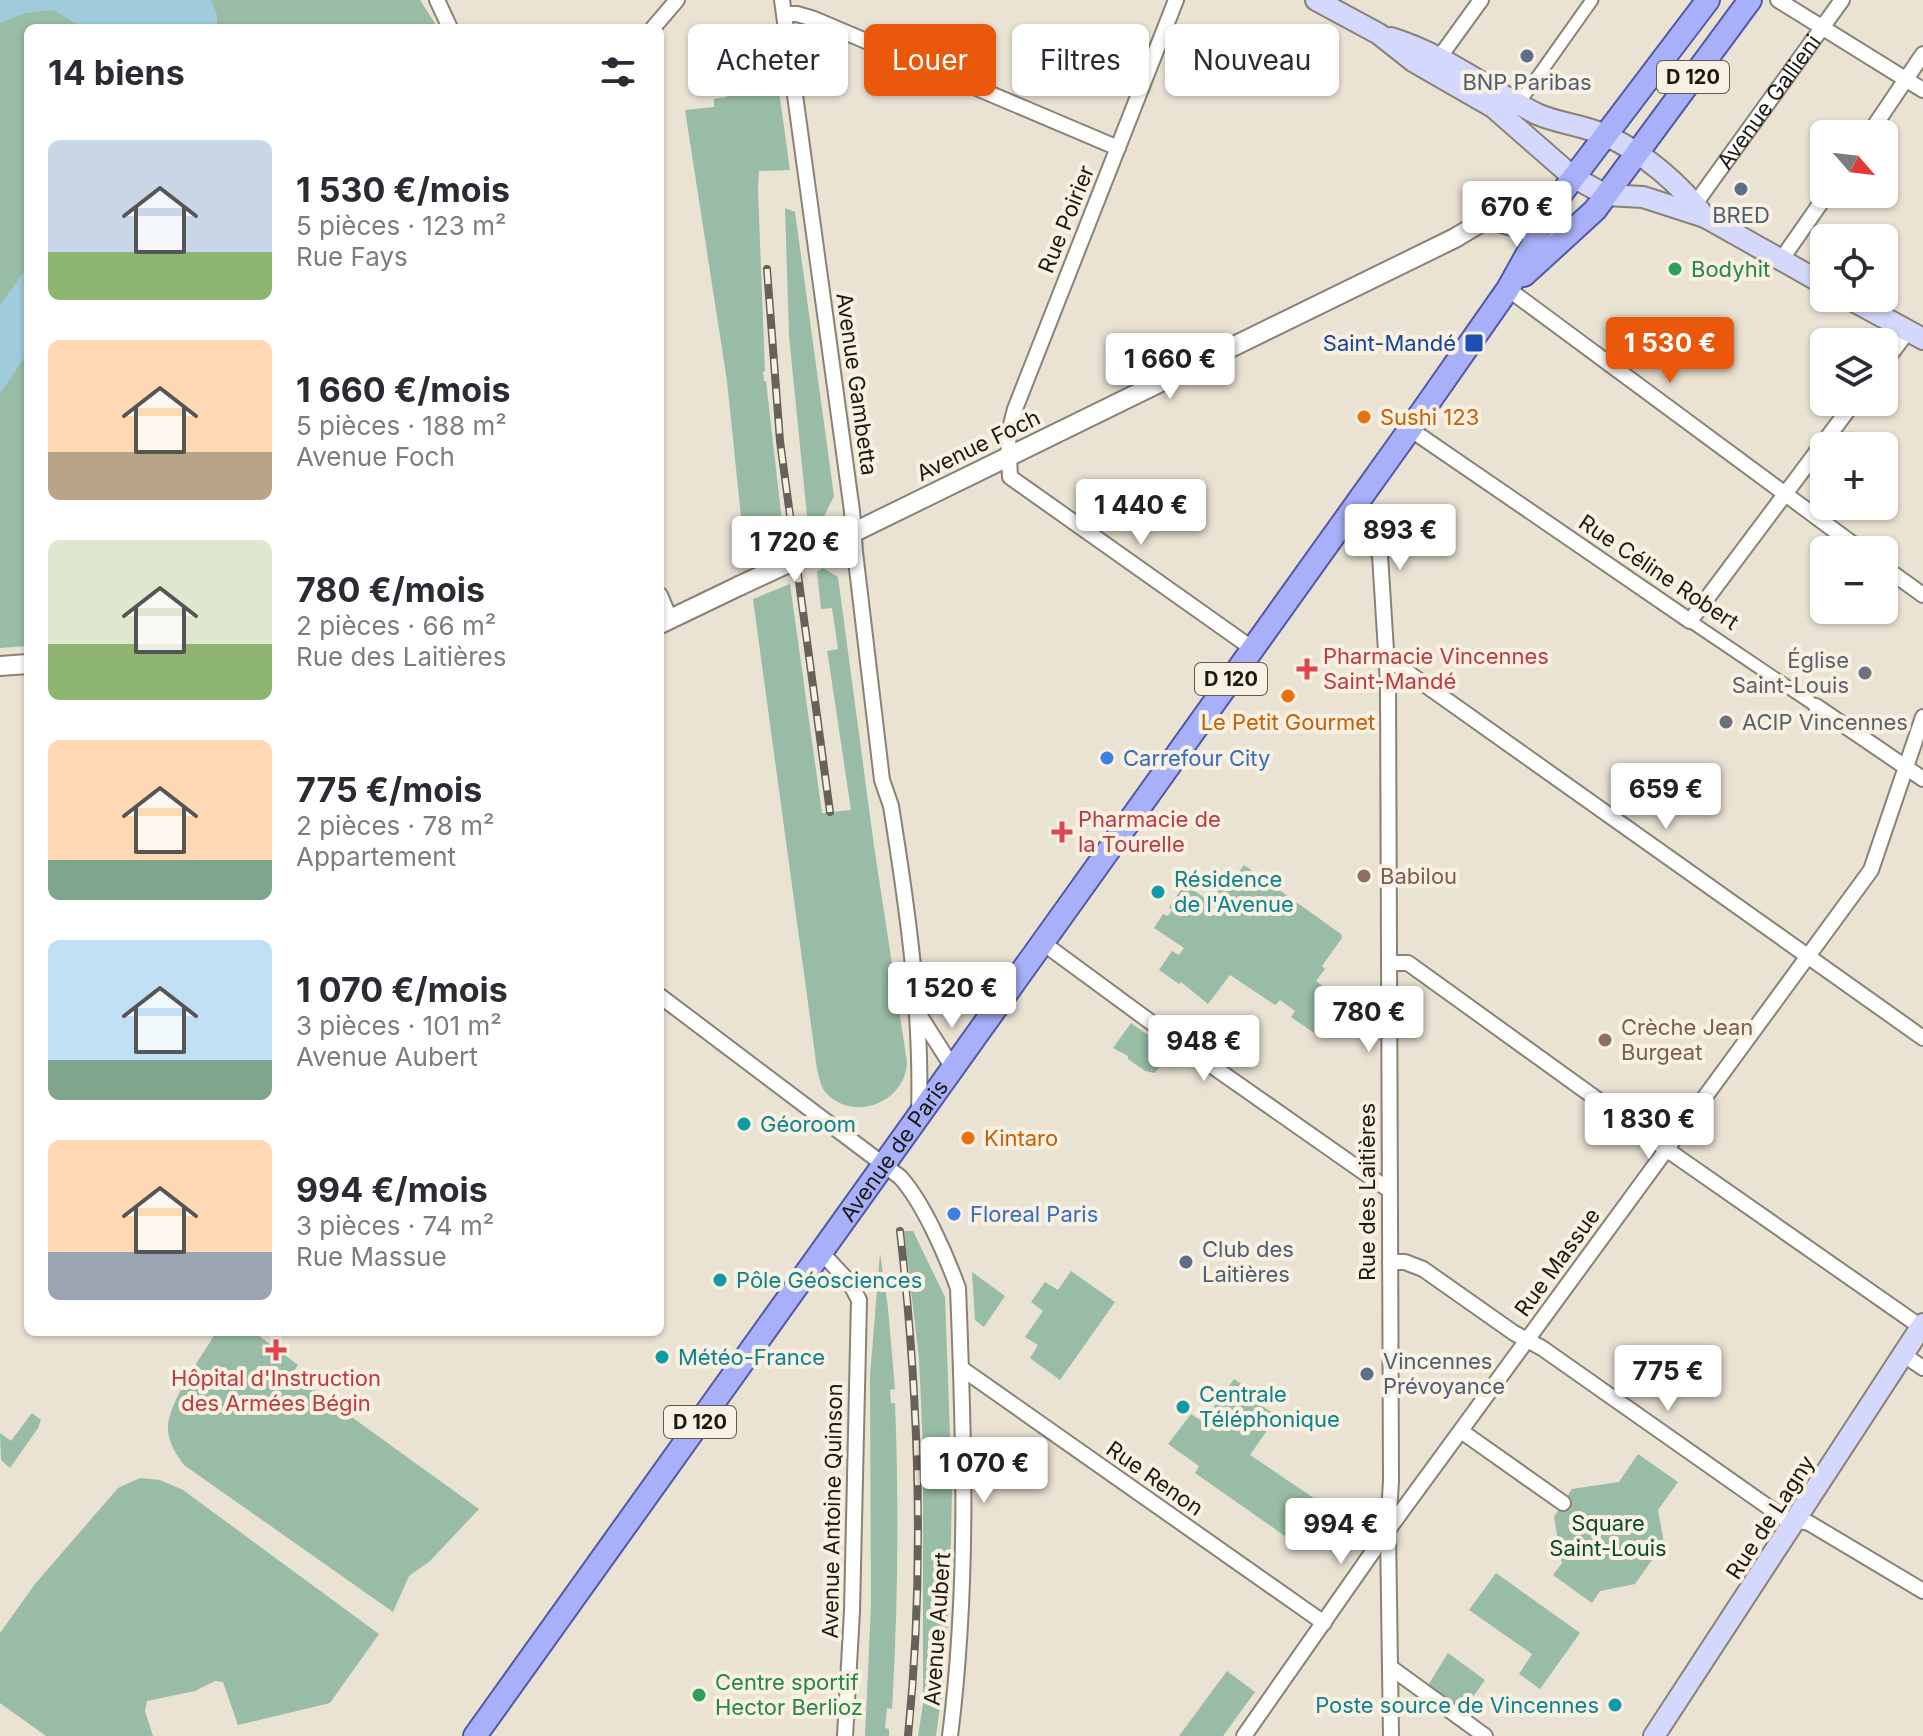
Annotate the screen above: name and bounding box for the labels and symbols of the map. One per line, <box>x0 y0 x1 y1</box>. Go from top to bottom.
street label: Avenue Gallieni <box>1712 30 1826 174</box>
marker: BNP Paribas <box>1518 47 1536 65</box>
road number: D 120 <box>1657 61 1729 93</box>
place label: BNP Paribas <box>1462 69 1592 95</box>
north arrow <box>1810 120 1898 208</box>
street label: Rue Poirier <box>1033 161 1099 277</box>
marker: BRED <box>1732 180 1750 198</box>
pin: 670 € <box>1461 181 1573 249</box>
place label: BRED <box>1712 202 1770 228</box>
place label: Bodyhit <box>1691 256 1770 282</box>
marker: Bodyhit <box>1666 260 1684 278</box>
street label: Avenue Gambetta <box>831 291 883 477</box>
pin: 1 530 € <box>1596 317 1744 385</box>
place label: Saint-Mandé <box>1323 330 1456 356</box>
marker: Saint-Mandé <box>1463 332 1485 354</box>
pin: 1 660 € <box>1096 333 1244 401</box>
street label: Avenue Foch <box>912 404 1044 486</box>
place label: Sushi 123 <box>1380 404 1479 430</box>
marker: Sushi 123 <box>1355 408 1373 426</box>
pin: 1 440 € <box>1067 479 1215 547</box>
pin: 893 € <box>1344 504 1456 572</box>
street label: Rue Céline Robert <box>1574 509 1744 635</box>
pin: 1 720 € <box>721 516 869 584</box>
place label: Pharmacie Vincennes Saint-Mandé <box>1323 643 1549 694</box>
place label: Église Saint-Louis <box>1732 647 1849 698</box>
marker: Pharmacie Vincennes Saint-Mandé <box>1298 660 1316 678</box>
road number: D 120 <box>1195 663 1267 695</box>
marker: Église Saint-Louis <box>1856 664 1874 682</box>
marker: Le Petit Gourmet <box>1279 687 1297 705</box>
place label: Le Petit Gourmet <box>1201 709 1375 735</box>
place label: ACIP Vincennes <box>1742 709 1908 735</box>
marker: ACIP Vincennes <box>1717 713 1735 731</box>
place label: Carrefour City <box>1123 745 1270 771</box>
marker: Carrefour City <box>1098 749 1116 767</box>
pin: 659 € <box>1610 763 1722 831</box>
place label: Pharmacie de la Tourelle <box>1078 806 1221 857</box>
marker: Pharmacie de la Tourelle <box>1053 823 1071 841</box>
place label: Babilou <box>1380 863 1457 889</box>
place label: Résidence de l'Avenue <box>1174 866 1294 917</box>
marker: Babilou <box>1355 867 1373 885</box>
marker: Résidence de l'Avenue <box>1149 883 1167 901</box>
pin: 1 520 € <box>878 962 1026 1030</box>
pin: 780 € <box>1313 986 1425 1054</box>
place label: Crèche Jean Burgeat <box>1621 1014 1753 1065</box>
pin: 948 € <box>1148 1015 1260 1083</box>
marker: Crèche Jean Burgeat <box>1596 1031 1614 1049</box>
street label: Avenue de Paris <box>834 1075 953 1226</box>
pin: 1 830 € <box>1575 1093 1723 1161</box>
street label: Rue des Laitières <box>1354 1103 1380 1281</box>
place label: Géoroom <box>760 1111 856 1137</box>
marker: Géoroom <box>735 1115 753 1133</box>
place label: Kintaro <box>984 1125 1058 1151</box>
marker: Kintaro <box>959 1129 977 1147</box>
place label: Floreal Paris <box>970 1201 1098 1227</box>
street label: Rue Massue <box>1509 1203 1605 1321</box>
marker: Floreal Paris <box>945 1205 963 1223</box>
place label: Club des Laitières <box>1202 1236 1294 1287</box>
marker: Club des Laitières <box>1177 1253 1195 1271</box>
place label: Pôle Géosciences <box>736 1267 922 1293</box>
marker: Pôle Géosciences <box>711 1271 729 1289</box>
marker: Hôpital d'Instruction des Armées Bégin <box>265 1339 287 1361</box>
place label: Météo-France <box>678 1344 825 1370</box>
pin: 775 € <box>1612 1345 1724 1413</box>
marker: Météo-France <box>653 1348 671 1366</box>
place label: Vincennes Prévoyance <box>1383 1348 1505 1399</box>
place label: Hôpital d'Instruction des Armées Bégin <box>171 1365 381 1416</box>
marker: Vincennes Prévoyance <box>1358 1365 1376 1383</box>
place label: Centrale Téléphonique <box>1199 1381 1340 1432</box>
street label: Avenue Antoine Quinson <box>817 1383 847 1639</box>
marker: Centrale Téléphonique <box>1174 1398 1192 1416</box>
road number: D 120 <box>664 1406 736 1438</box>
street label: Rue Renon <box>1102 1435 1208 1521</box>
pin: 1 070 € <box>910 1437 1058 1505</box>
street label: Rue de Lagny <box>1720 1450 1820 1584</box>
pin: 994 € <box>1285 1498 1397 1566</box>
park label: Square Saint-Louis <box>1549 1510 1667 1561</box>
street label: Avenue Aubert <box>919 1551 955 1707</box>
place label: Centre sportif Hector Berlioz <box>715 1669 863 1720</box>
marker: Centre sportif Hector Berlioz <box>690 1686 708 1704</box>
place label: Poste source de Vincennes <box>1315 1692 1599 1718</box>
marker: Poste source de Vincennes <box>1606 1696 1624 1714</box>

